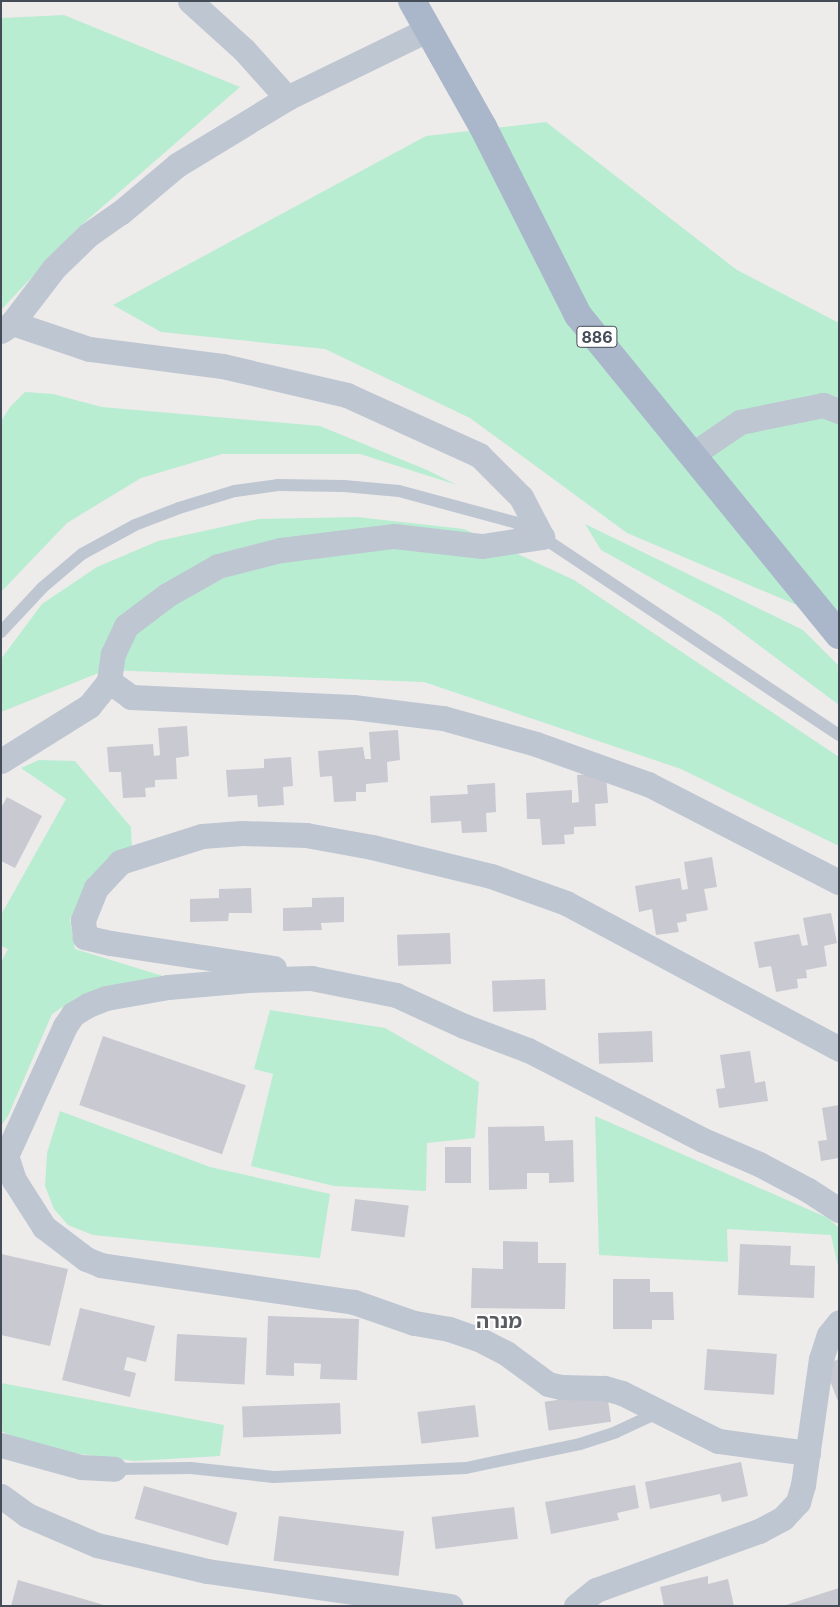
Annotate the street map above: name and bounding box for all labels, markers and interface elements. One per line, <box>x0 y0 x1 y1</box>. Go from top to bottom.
road number: 886 <box>576 324 618 351</box>
district label: מנרה <box>476 1309 522 1333</box>

